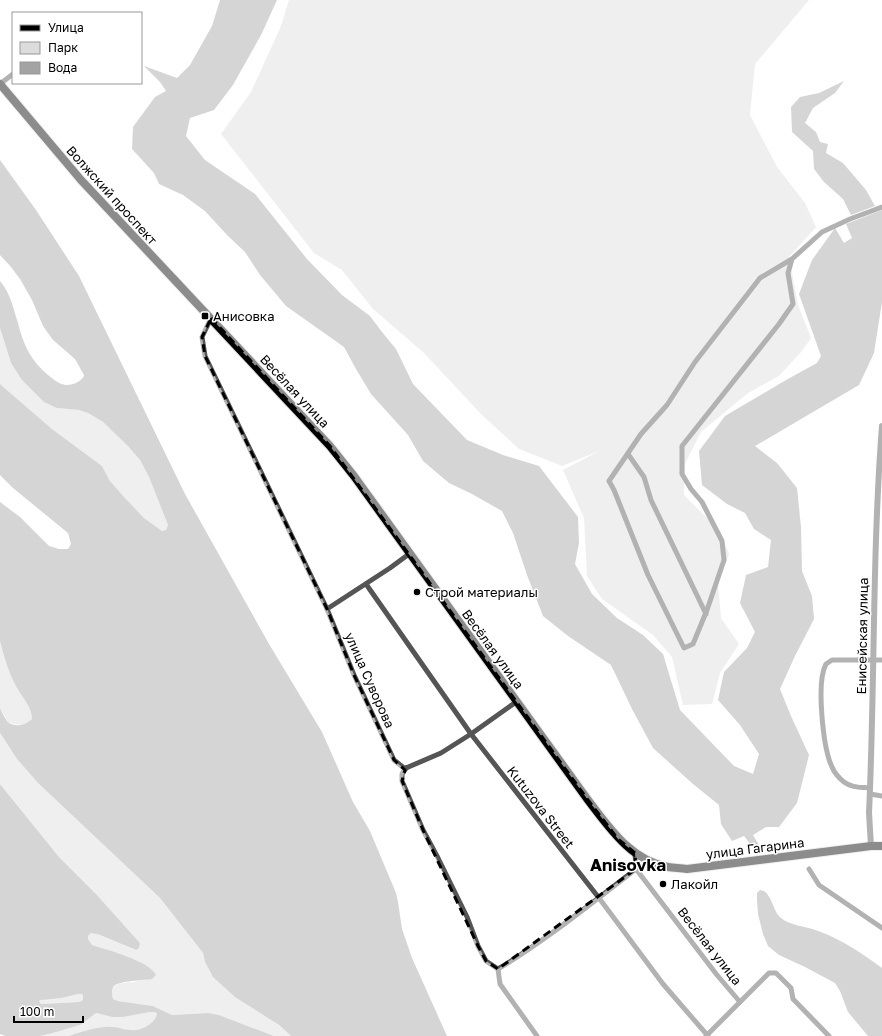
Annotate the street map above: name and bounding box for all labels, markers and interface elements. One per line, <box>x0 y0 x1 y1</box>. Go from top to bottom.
legend <box>12 12 142 84</box>
text: Улица <box>48 20 84 35</box>
text: Парк <box>48 40 78 55</box>
text: Вода <box>48 60 77 75</box>
street label: Волжский проспект <box>63 142 161 248</box>
place label: Анисовка <box>213 308 275 324</box>
marker: Анисовка <box>200 311 210 321</box>
street label: Весёлая улица <box>257 351 333 431</box>
street label: Енисейская улица <box>853 577 871 695</box>
place label: Строй материалы <box>425 584 538 600</box>
marker: Строй материалы <box>412 587 422 597</box>
street label: Весёлая улица <box>459 606 527 692</box>
street label: улица Суворова <box>342 630 398 730</box>
street label: Kutuzova Street <box>504 763 578 851</box>
street label: улица Гагарина <box>705 834 805 862</box>
district label: Anisovka <box>590 854 666 875</box>
place label: Лакойл <box>671 876 718 892</box>
marker: Лакойл <box>658 879 668 889</box>
street label: Весёлая улица <box>675 904 745 988</box>
scale bar <box>14 998 83 1024</box>
text: 100 m <box>20 1004 54 1019</box>

